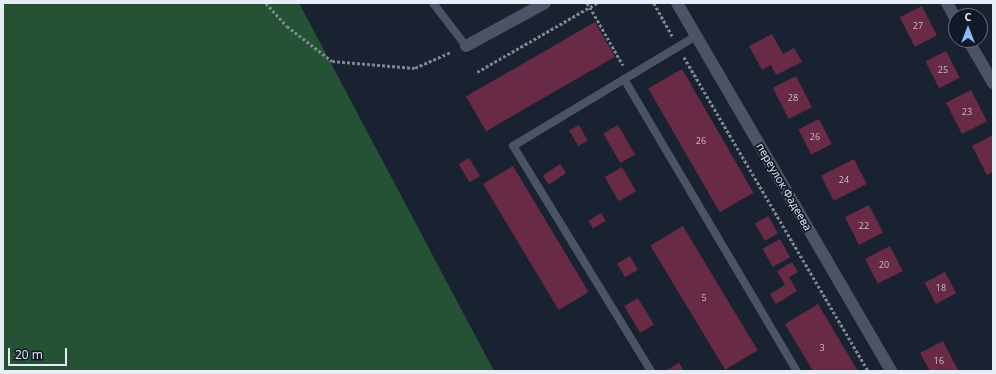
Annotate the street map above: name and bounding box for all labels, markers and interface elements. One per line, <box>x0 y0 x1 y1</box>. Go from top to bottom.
north arrow <box>948 8 988 48</box>
text: С <box>964 9 972 24</box>
house number: 27 <box>913 21 923 31</box>
house number: 25 <box>938 65 948 75</box>
house number: 28 <box>788 93 798 103</box>
house number: 23 <box>962 107 972 117</box>
house number: 26 <box>810 132 820 142</box>
house number: 26 <box>696 136 706 146</box>
street label: переулок Фадеева <box>754 141 814 233</box>
house number: 24 <box>839 175 849 185</box>
house number: 22 <box>859 221 869 231</box>
house number: 20 <box>879 260 889 270</box>
house number: 18 <box>936 283 946 293</box>
house number: 5 <box>701 293 707 303</box>
scale bar <box>10 340 69 366</box>
house number: 3 <box>819 343 825 353</box>
text: 20 m <box>15 346 43 363</box>
house number: 16 <box>934 356 944 366</box>

